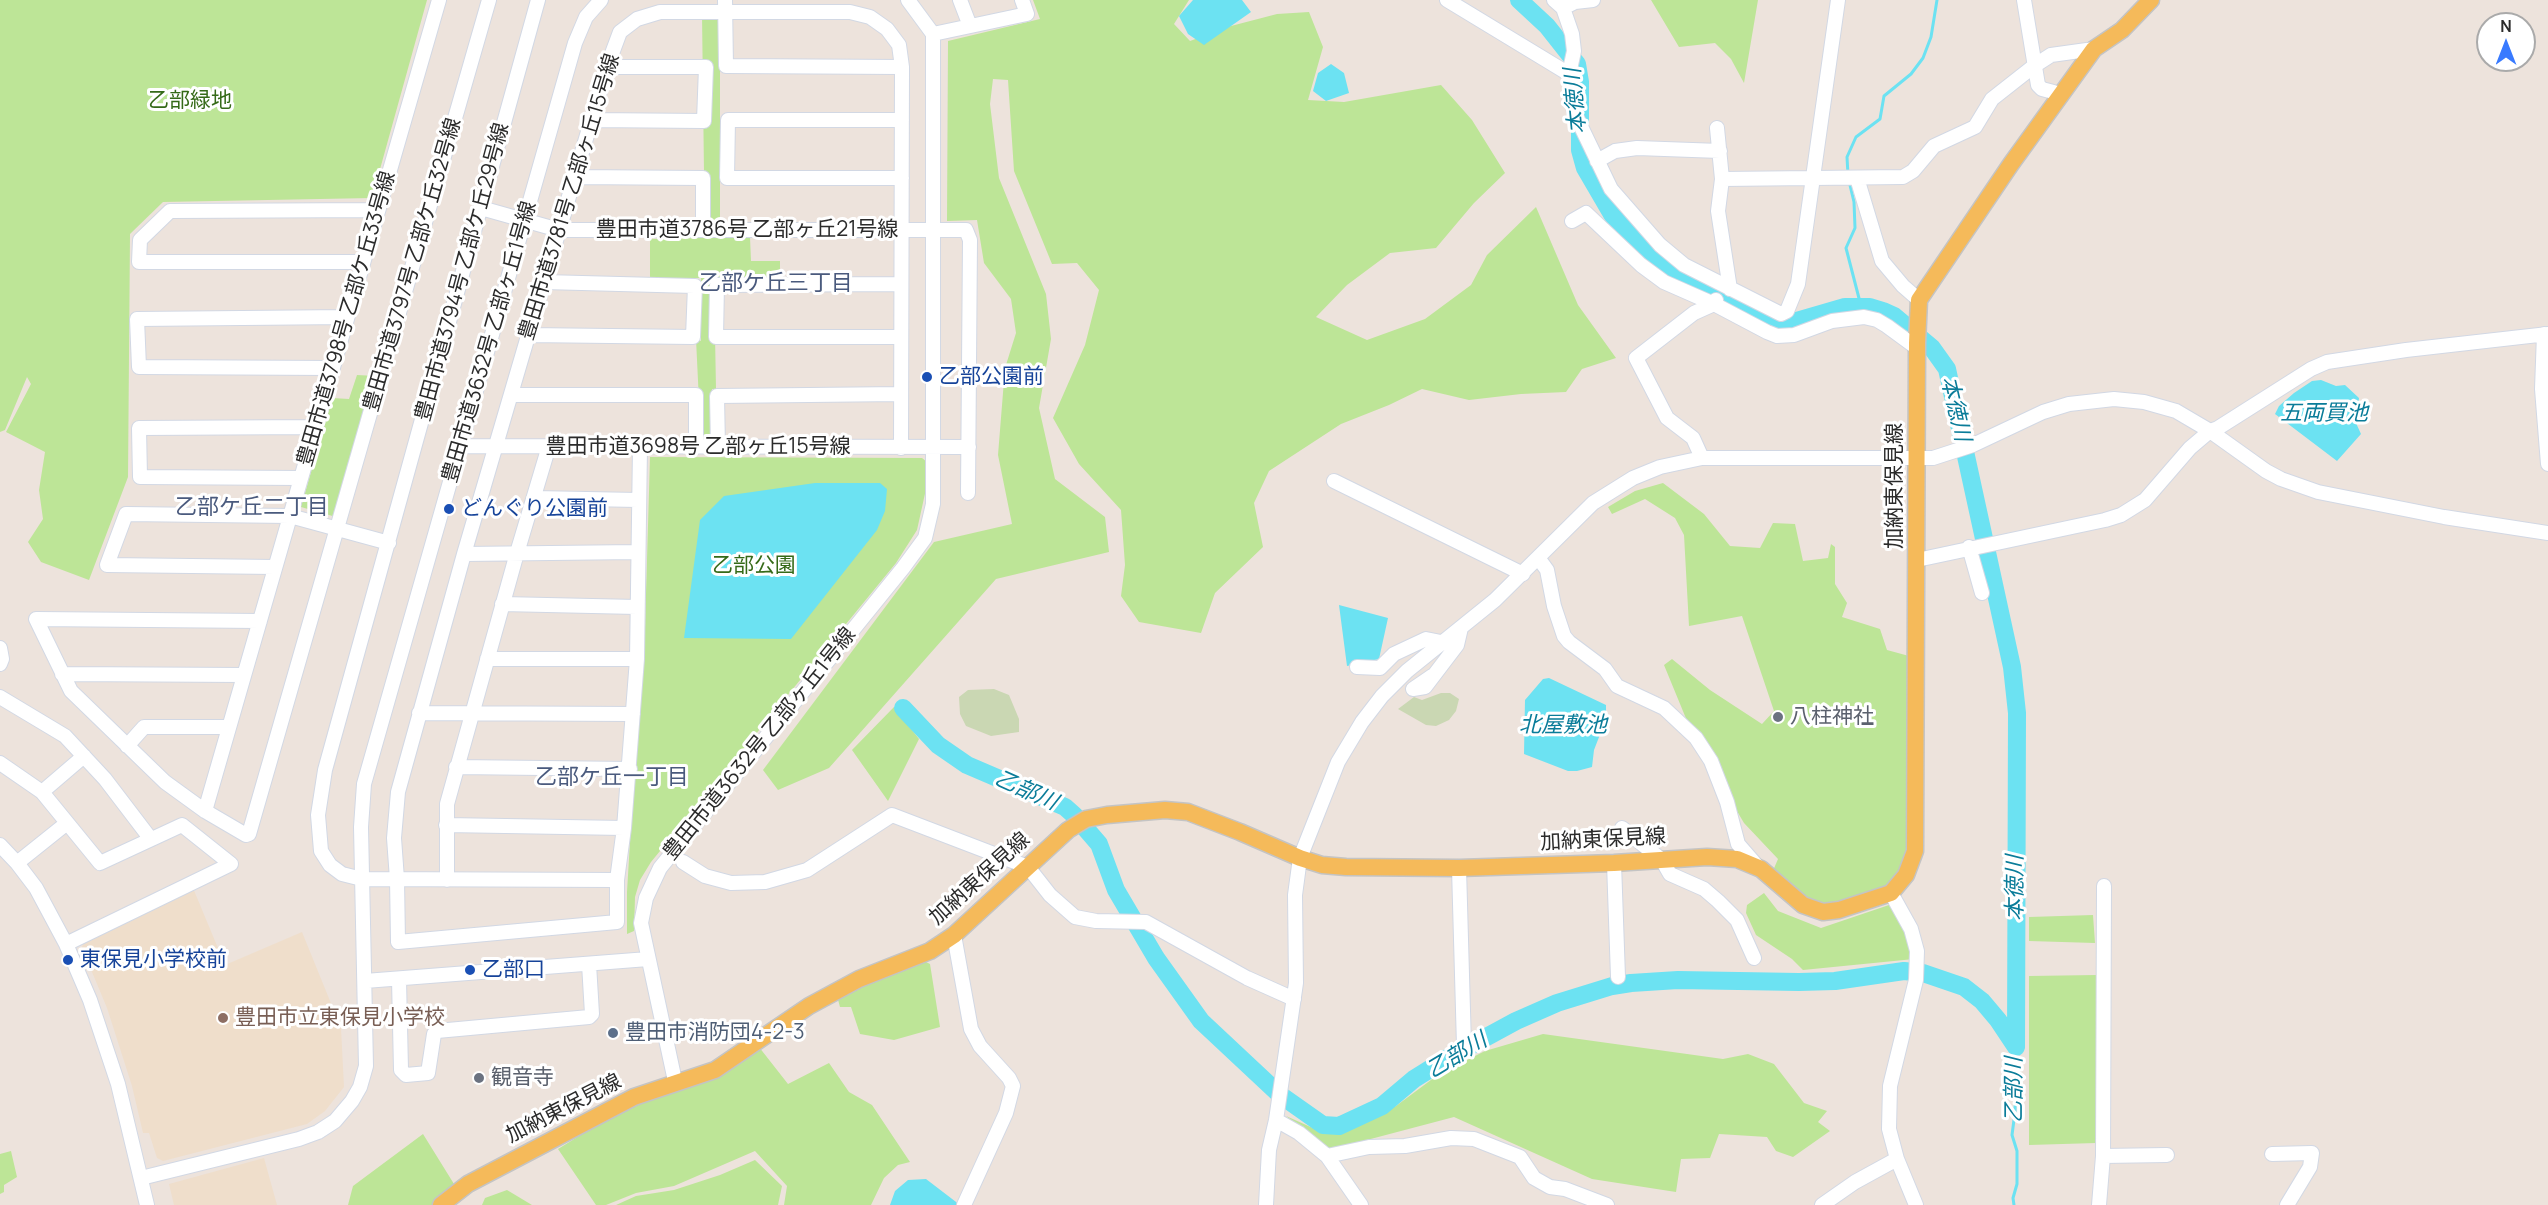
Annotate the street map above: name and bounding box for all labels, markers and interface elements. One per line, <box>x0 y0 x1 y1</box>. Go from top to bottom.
north arrow <box>2476 12 2536 72</box>
text: N <box>2500 15 2512 37</box>
street label: 豊田市道3781号 乙部ヶ丘15号線 <box>514 51 626 343</box>
water label: 本徳川 <box>1560 67 1592 135</box>
park label: 乙部緑地 <box>148 88 232 114</box>
street label: 豊田市道3797号 乙部ケ丘32号線 <box>359 115 467 415</box>
street label: 豊田市道3794号 乙部ケ丘29号線 <box>411 120 515 424</box>
street label: 豊田市道3798号 乙部ケ丘33号線 <box>293 169 401 469</box>
street label: 豊田市道3632号 乙部ヶ丘1号線 <box>438 198 542 486</box>
street label: 豊田市道3786号 乙部ヶ丘21号線 <box>596 217 898 243</box>
district label: 乙部ケ丘三丁目 <box>699 271 853 297</box>
place label: 乙部公園前 <box>939 364 1044 390</box>
marker: 乙部公園前 <box>920 370 934 384</box>
water label: 本徳川 <box>1935 374 1975 444</box>
water label: 五両買池 <box>2280 401 2368 427</box>
street label: 加納東保見線 <box>1882 423 1908 549</box>
street label: 豊田市道3698号 乙部ヶ丘15号線 <box>545 434 851 460</box>
district label: 乙部ケ丘二丁目 <box>175 495 329 521</box>
place label: どんぐり公園前 <box>461 496 608 522</box>
marker: どんぐり公園前 <box>442 502 456 516</box>
park label: 乙部公園 <box>712 553 796 579</box>
street label: 豊田市道3632号 乙部ヶ丘1号線 <box>658 623 862 865</box>
place label: 八柱神社 <box>1790 704 1874 730</box>
marker: 八柱神社 <box>1771 710 1785 724</box>
water label: 北屋敷池 <box>1519 713 1607 739</box>
district label: 乙部ケ丘一丁目 <box>535 765 689 791</box>
water label: 乙部川 <box>990 766 1062 816</box>
street label: 加納東保見線 <box>1539 824 1667 856</box>
street label: 加納東保見線 <box>925 827 1035 931</box>
water label: 本徳川 <box>2003 855 2029 921</box>
place label: 東保見小学校前 <box>80 947 227 973</box>
marker: 東保見小学校前 <box>61 953 75 967</box>
place label: 乙部口 <box>482 957 545 983</box>
marker: 乙部口 <box>463 963 477 977</box>
place label: 豊田市立東保見小学校 <box>235 1005 445 1031</box>
marker: 豊田市立東保見小学校 <box>216 1011 230 1025</box>
place label: 豊田市消防団4-2-3 <box>625 1020 805 1046</box>
marker: 豊田市消防団4-2-3 <box>606 1026 620 1040</box>
water label: 乙部川 <box>1422 1028 1492 1084</box>
water label: 乙部川 <box>2002 1057 2028 1123</box>
place label: 観音寺 <box>491 1065 554 1091</box>
street label: 加納東保見線 <box>502 1069 626 1149</box>
marker: 観音寺 <box>472 1071 486 1085</box>

